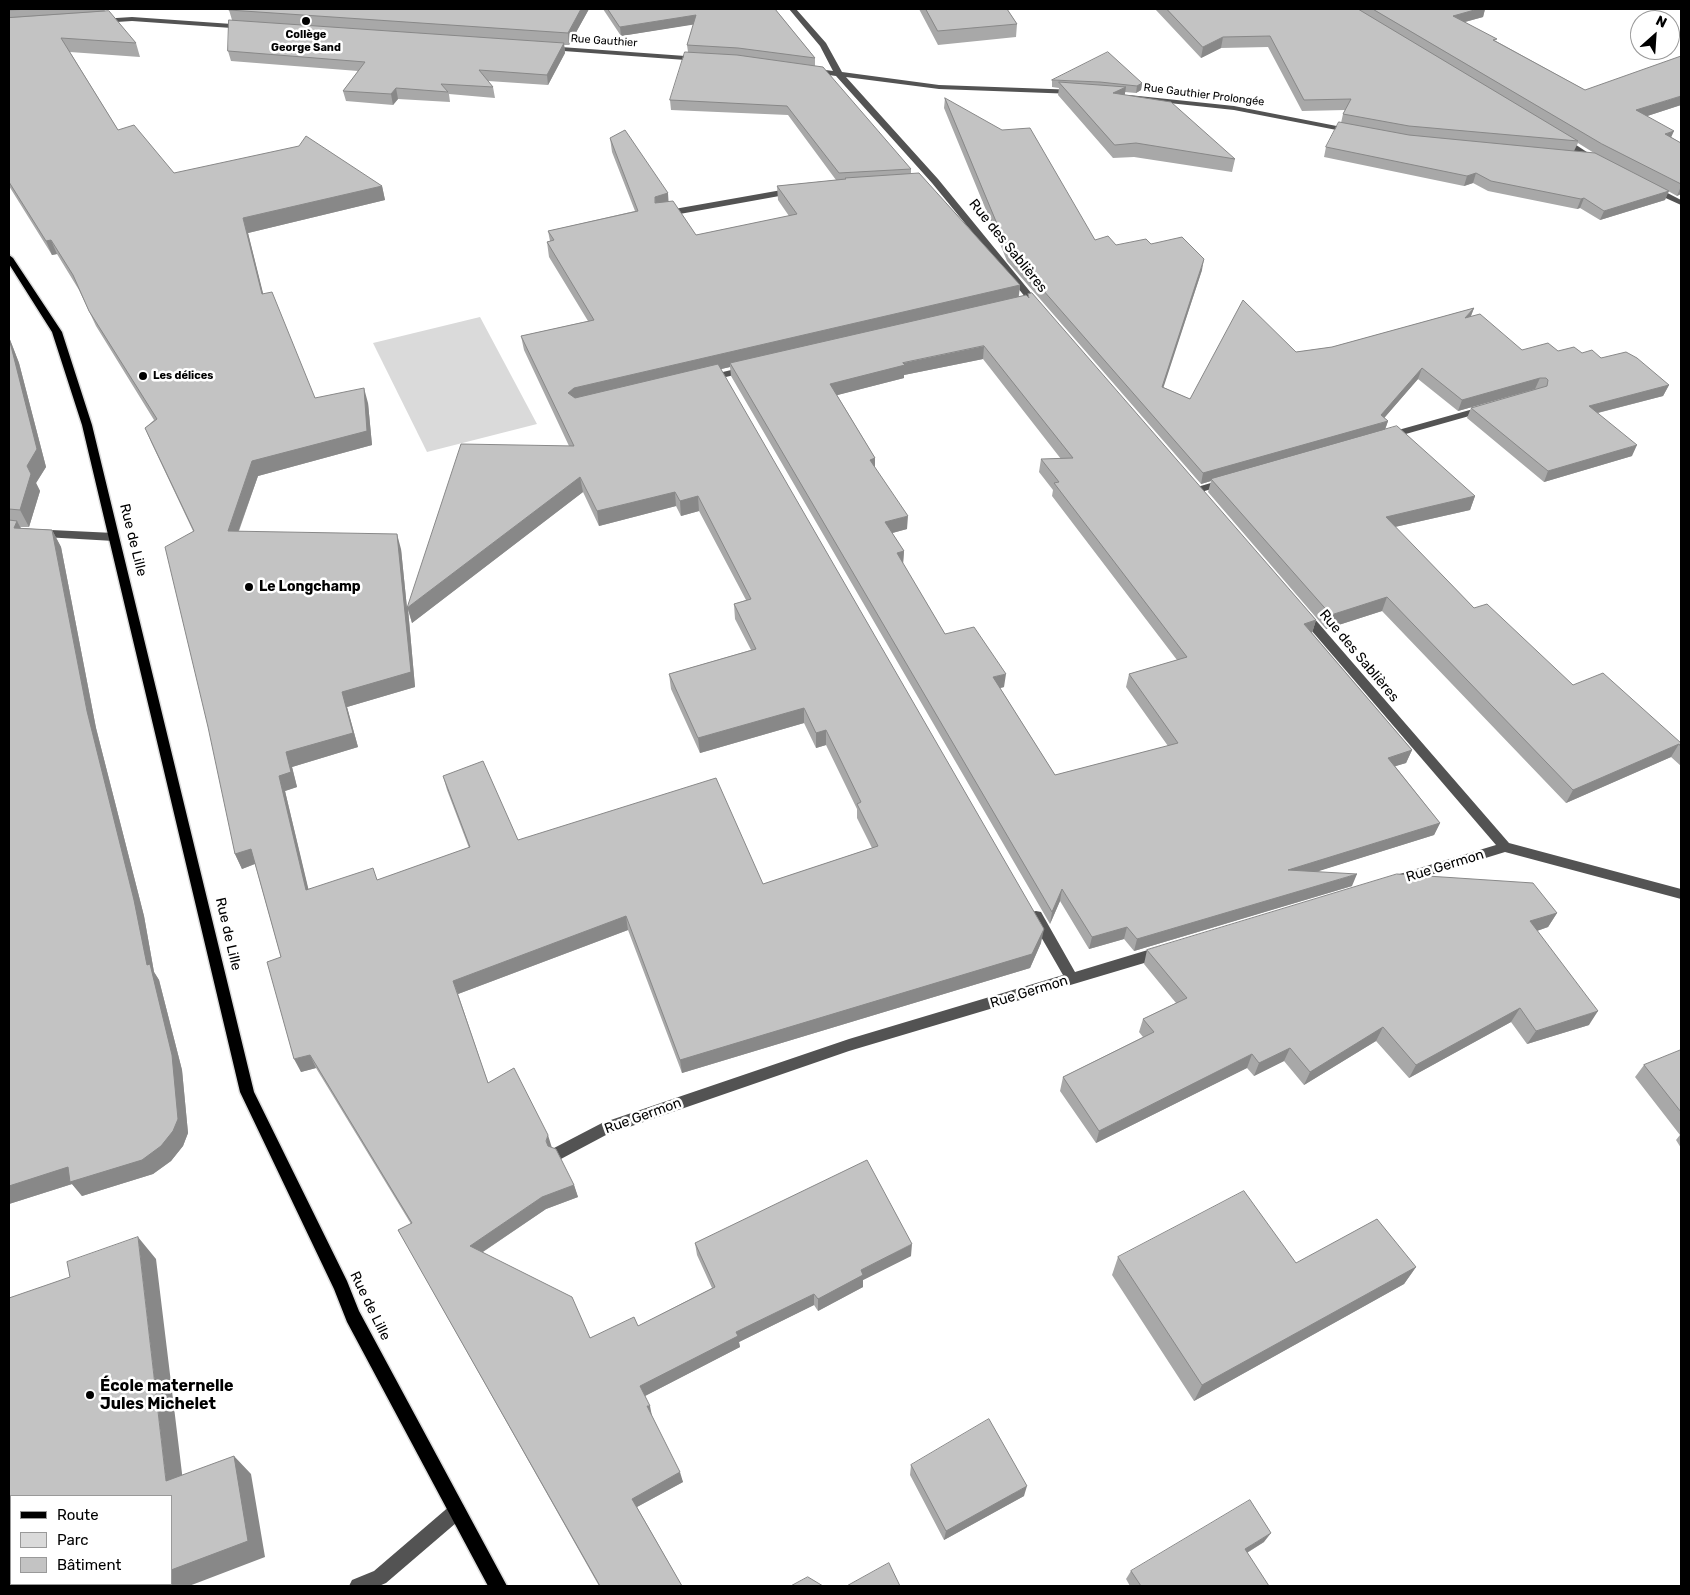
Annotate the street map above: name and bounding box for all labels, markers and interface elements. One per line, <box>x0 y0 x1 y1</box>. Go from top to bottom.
north arrow <box>1630 10 1680 60</box>
text: N <box>1653 12 1670 32</box>
marker: Collège George Sand <box>300 15 312 27</box>
place label: Collège George Sand <box>271 28 341 54</box>
street label: Rue Gauthier <box>570 32 638 50</box>
street label: Rue Gauthier Prolongée <box>1143 81 1265 109</box>
street label: Rue des Sablières <box>965 196 1051 296</box>
place label: Les délices <box>153 369 213 383</box>
marker: Les délices <box>137 370 149 382</box>
street label: Rue de Lille <box>116 502 150 578</box>
place label: Le Longchamp <box>259 579 361 595</box>
marker: Le Longchamp <box>243 581 255 593</box>
street label: Rue des Sablières <box>1316 606 1402 706</box>
street label: Rue Germon <box>1404 846 1486 886</box>
street label: Rue de Lille <box>211 896 245 972</box>
street label: Rue Germon <box>988 972 1070 1012</box>
street label: Rue Germon <box>602 1094 684 1138</box>
street label: Rue de Lille <box>346 1269 394 1343</box>
place label: École maternelle Jules Michelet <box>100 1376 234 1414</box>
marker: École maternelle Jules Michelet <box>84 1389 96 1401</box>
legend <box>10 1495 172 1585</box>
text: Route <box>57 1506 99 1524</box>
text: Parc <box>57 1531 89 1549</box>
text: Bâtiment <box>57 1556 121 1574</box>

